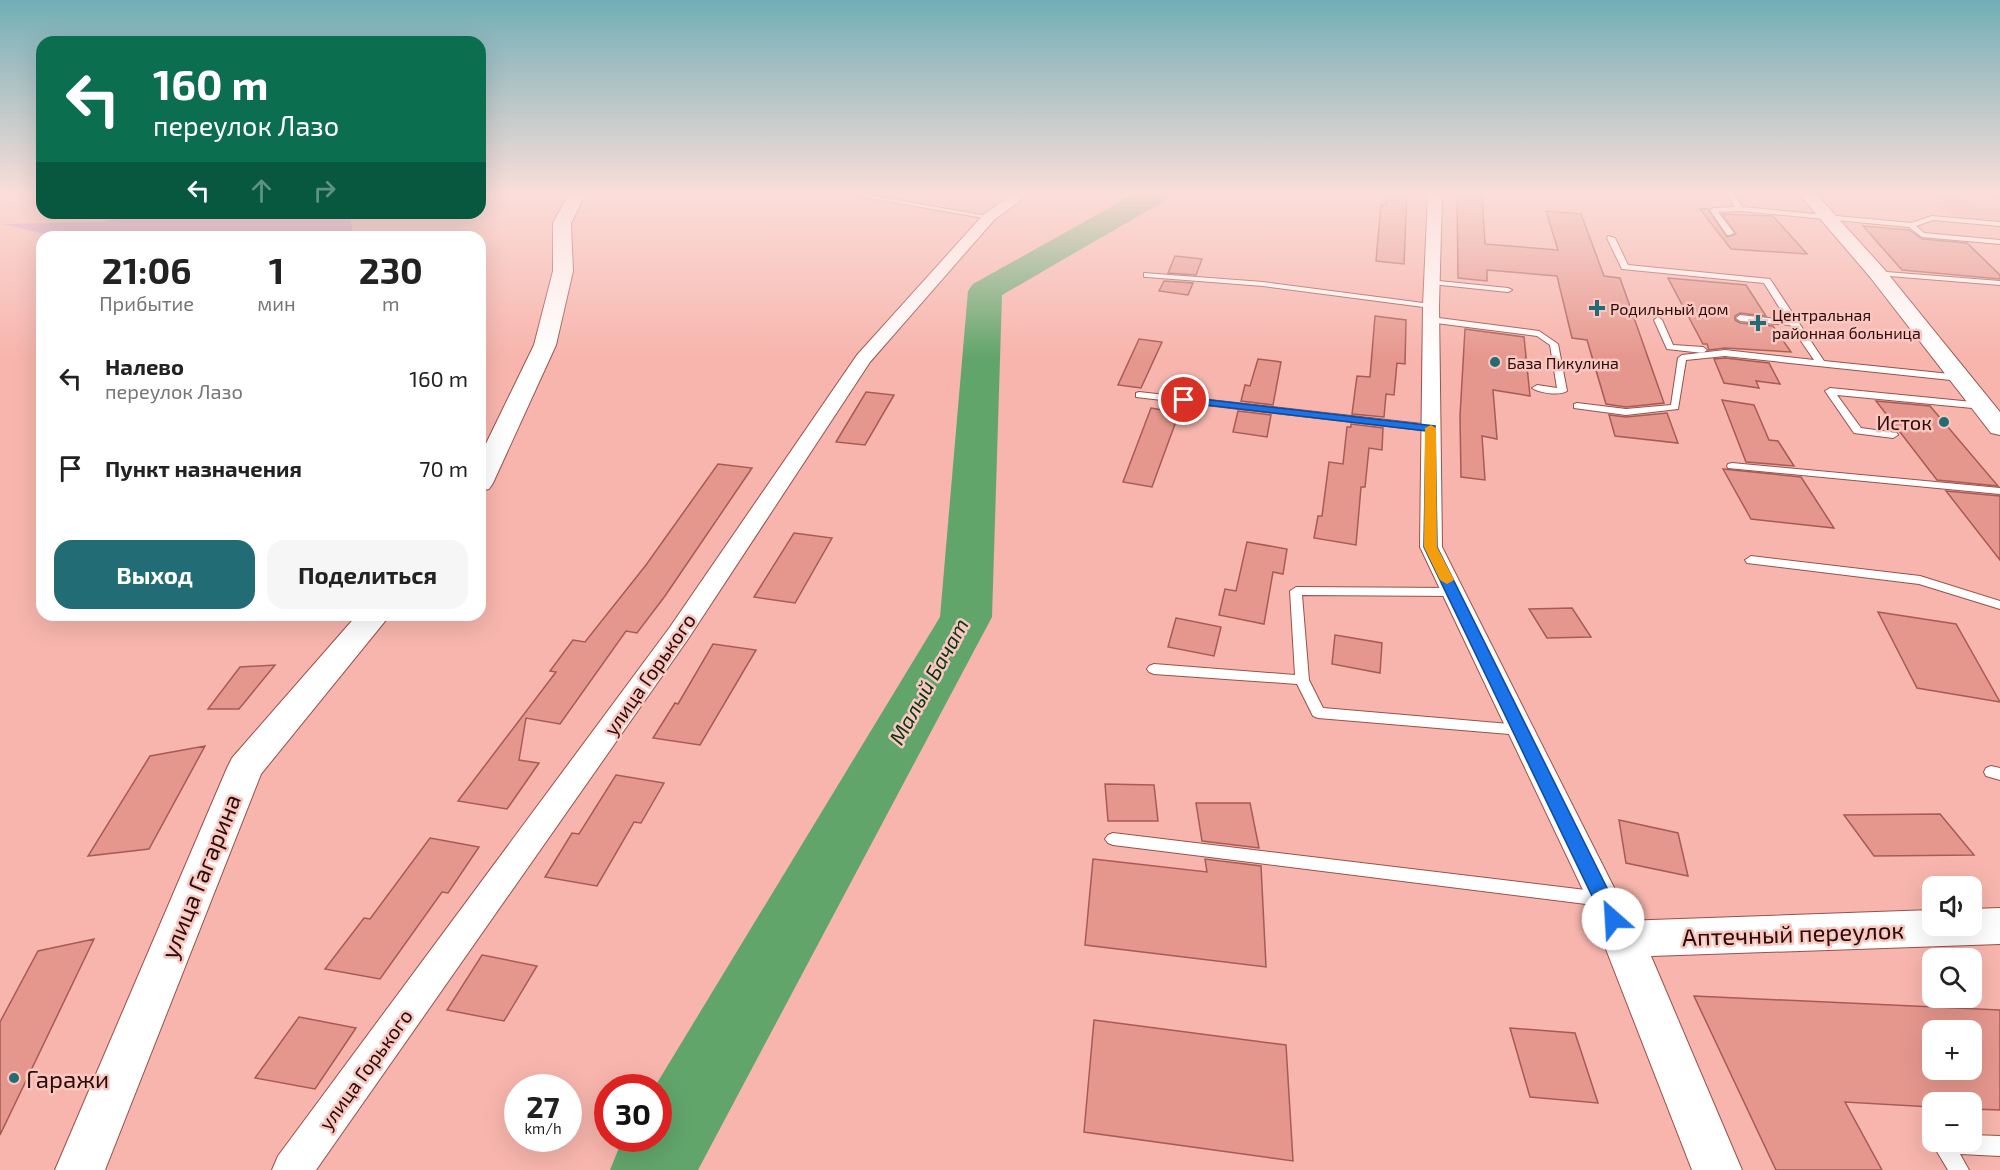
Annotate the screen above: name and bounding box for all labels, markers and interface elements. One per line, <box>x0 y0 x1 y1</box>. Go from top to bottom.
text: 160 m <box>153 58 269 108</box>
icon: left <box>54 60 132 138</box>
text: переулок Лазо <box>153 109 339 141</box>
icon: left <box>182 174 215 207</box>
icon: ahead <box>245 174 278 207</box>
icon: right <box>308 174 341 207</box>
text: 21:06 <box>102 248 192 291</box>
text: 1 <box>269 248 284 291</box>
text: 230 <box>359 248 423 291</box>
text: Прибытие <box>99 291 194 315</box>
text: мин <box>257 291 296 315</box>
text: m <box>382 291 400 315</box>
marker: Родильный дом <box>1588 299 1606 317</box>
place label: Родильный дом <box>1610 299 1729 318</box>
place label: Центральная районная больница <box>1772 305 1921 342</box>
marker: Центральная районная больница <box>1749 314 1767 332</box>
text: Налево <box>105 353 184 379</box>
place label: База Пикулина <box>1507 353 1619 373</box>
marker: База Пикулина <box>1488 355 1502 369</box>
icon: left <box>54 362 87 395</box>
text: 160 m <box>409 365 468 391</box>
pin <box>1158 374 1209 425</box>
text: переулок Лазо <box>105 379 243 403</box>
icon: arrive <box>1167 383 1200 416</box>
place label: Исток <box>1877 410 1932 434</box>
marker: Исток <box>1937 415 1951 429</box>
icon: arrive <box>54 452 87 485</box>
text: Пункт назначения <box>105 455 302 481</box>
text: 70 m <box>419 455 468 481</box>
button: Выход <box>54 540 255 609</box>
button: Поделиться <box>267 540 468 609</box>
street label: улица Горького <box>598 608 701 740</box>
water label: Малый Бачат <box>883 614 973 748</box>
street label: улица Гагарина <box>154 789 247 963</box>
map controls <box>1922 876 1982 1152</box>
button: sound <box>1922 876 1982 936</box>
position arrow <box>1581 887 1645 951</box>
street label: Аптечный переулок <box>1681 915 1905 952</box>
button: search <box>1922 948 1982 1008</box>
street label: улица Горького <box>313 1004 418 1135</box>
button: + <box>1922 1020 1982 1080</box>
place label: Гаражи <box>26 1064 109 1093</box>
marker: Гаражи <box>7 1071 21 1085</box>
speed limit sign: 30 <box>594 1074 672 1152</box>
text: 27 <box>526 1088 560 1124</box>
button: − <box>1922 1092 1982 1152</box>
text: km/h <box>524 1119 562 1137</box>

